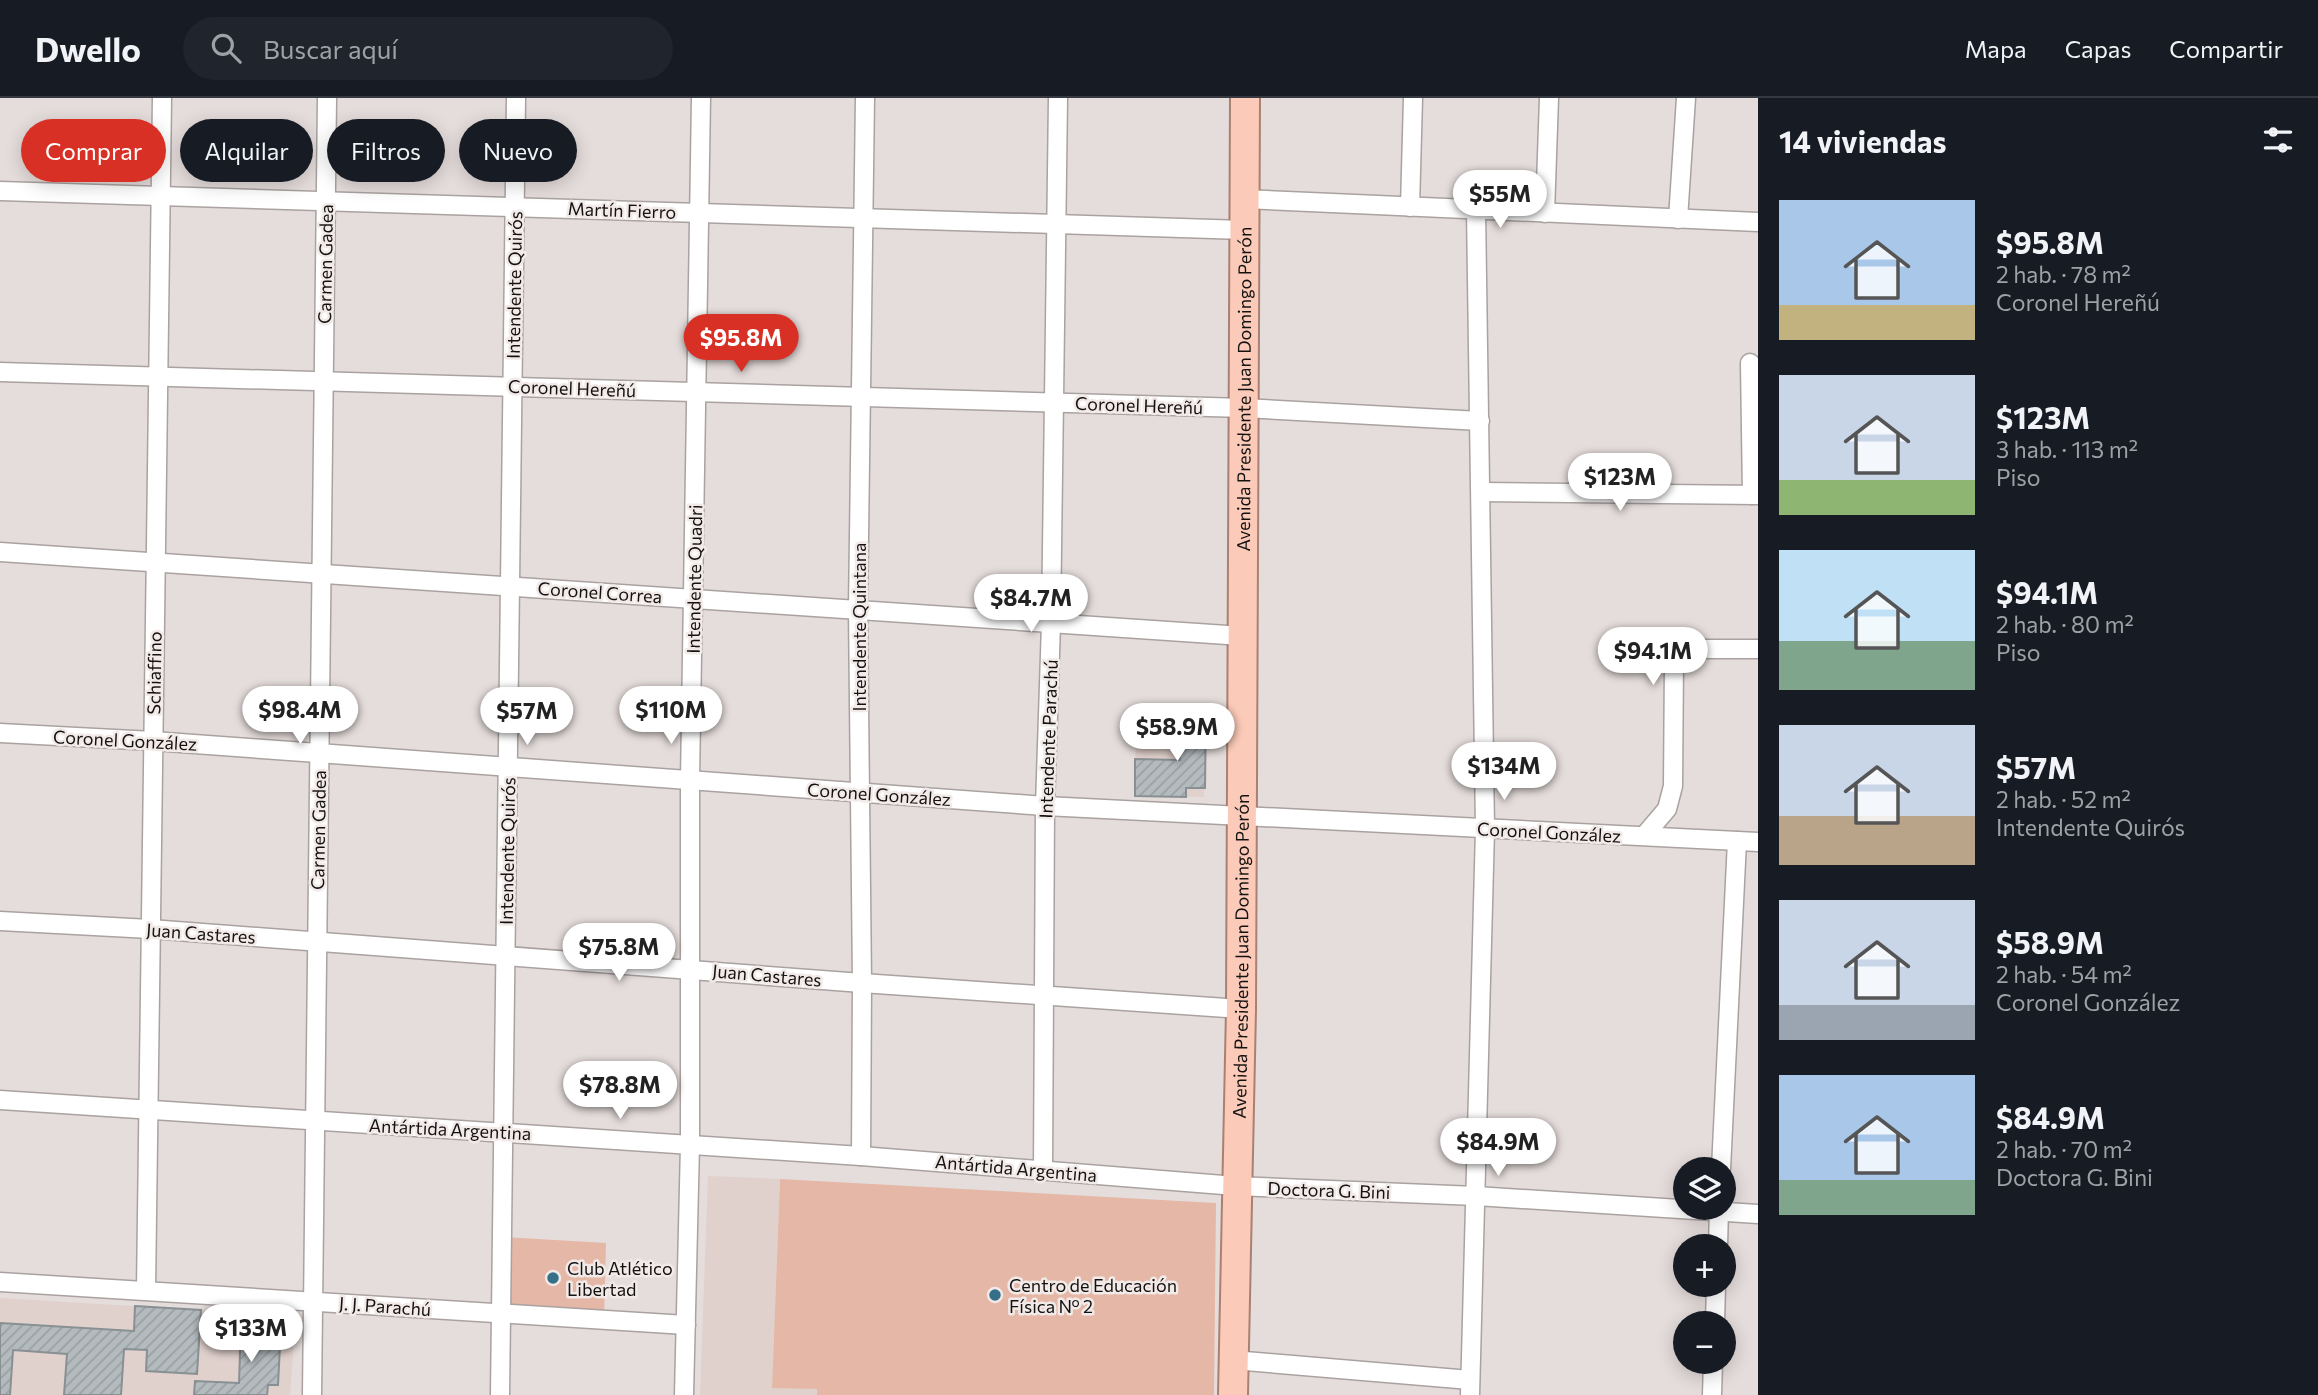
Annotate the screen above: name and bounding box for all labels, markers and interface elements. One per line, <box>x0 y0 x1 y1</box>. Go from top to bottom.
search box <box>183 17 673 80</box>
text: Dwello <box>35 28 141 69</box>
icon: search <box>207 29 245 67</box>
text: Buscar aquí <box>263 33 398 64</box>
text: Mapa <box>1965 34 2027 63</box>
text: Capas <box>2065 34 2131 63</box>
text: Compartir <box>2169 34 2283 63</box>
chip: Comprar <box>21 119 166 182</box>
chip: Alquilar <box>180 119 313 182</box>
chip: Filtros <box>327 119 445 182</box>
chip: Nuevo <box>459 119 577 182</box>
icon: filters <box>2259 121 2297 159</box>
text: 14 viviendas <box>1779 122 1947 159</box>
pin: $55M <box>1459 170 1541 230</box>
text: $55M <box>1469 179 1531 207</box>
street label: Martín Fierro <box>567 197 677 223</box>
street label: Carmen Gadea <box>313 204 337 324</box>
street label: Intendente Quirós <box>502 211 526 359</box>
text: $95.8M <box>1996 223 2104 260</box>
street label: Avenida Presidente Juan Domingo Perón <box>1232 227 1255 552</box>
icon: home <box>1835 228 1919 312</box>
text: 2 hab. · 78 m² <box>1996 260 2131 288</box>
text: Coronel Hereñú <box>1996 288 2160 316</box>
pin: $95.8M <box>684 314 798 374</box>
text: $95.8M <box>700 323 782 351</box>
street label: Coronel Hereñú <box>508 375 636 401</box>
street label: Coronel Hereñú <box>1075 392 1203 418</box>
text: $123M <box>1996 398 2090 435</box>
icon: home <box>1835 403 1919 487</box>
text: 3 hab. · 113 m² <box>1996 435 2138 463</box>
pin: $123M <box>1571 454 1669 513</box>
text: $123M <box>1584 462 1656 490</box>
text: Piso <box>1996 463 2041 491</box>
street label: Intendente Quadri <box>682 504 706 654</box>
street label: Intendente Quintana <box>848 542 870 712</box>
text: $94.1M <box>1996 573 2098 610</box>
pin: $84.7M <box>974 574 1088 634</box>
street label: Coronel Correa <box>537 577 663 607</box>
icon: home <box>1835 578 1919 662</box>
text: $84.7M <box>990 583 1072 611</box>
text: 2 hab. · 80 m² <box>1996 610 2134 638</box>
pin: $94.1M <box>1596 628 1710 687</box>
street label: Schiaffino <box>142 631 166 715</box>
text: $94.1M <box>1614 636 1692 664</box>
text: Piso <box>1996 638 2041 666</box>
street label: Intendente Parachú <box>1034 659 1062 819</box>
pin: $98.4M <box>243 686 357 746</box>
pin: $110M <box>622 686 720 746</box>
pin: $57M <box>486 688 568 747</box>
text: $98.4M <box>258 695 342 723</box>
text: $110M <box>635 695 707 723</box>
text: $57M <box>496 696 558 724</box>
pin: $58.9M <box>1120 704 1234 763</box>
text: $58.9M <box>1136 712 1218 740</box>
street label: Coronel González <box>52 725 198 755</box>
pin: $134M <box>1455 742 1553 802</box>
text: $57M <box>1996 748 2076 785</box>
text: $134M <box>1467 751 1541 779</box>
icon: home <box>1835 753 1919 837</box>
street label: Carmen Gadea <box>306 770 330 890</box>
street label: Intendente Quirós <box>495 777 519 925</box>
street label: Coronel González <box>806 778 952 810</box>
text: 2 hab. · 52 m² <box>1996 785 2131 813</box>
street label: Avenida Presidente Juan Domingo Perón <box>1228 794 1253 1119</box>
text: Intendente Quirós <box>1996 813 2185 841</box>
street label: Coronel González <box>1476 817 1622 847</box>
street label: Juan Castares <box>146 918 256 948</box>
text: $58.9M <box>1996 923 2104 960</box>
pin: $75.8M <box>562 924 676 983</box>
icon: home <box>1835 928 1919 1012</box>
text: $75.8M <box>579 932 659 960</box>
street label: Juan Castares <box>711 959 823 991</box>
text: 2 hab. · 54 m² <box>1996 960 2132 988</box>
text: Coronel González <box>1996 988 2180 1016</box>
pin: $78.8M <box>563 1062 677 1121</box>
text: $78.8M <box>579 1070 661 1098</box>
text: $84.9M <box>1996 1098 2105 1135</box>
icon: home <box>1835 1103 1919 1187</box>
street label: Antártida Argentina <box>368 1114 532 1144</box>
pin: $84.9M <box>1441 1118 1555 1178</box>
text: $84.9M <box>1456 1127 1540 1155</box>
text: 2 hab. · 70 m² <box>1996 1135 2132 1163</box>
street label: Antártida Argentina <box>934 1150 1098 1186</box>
map controls <box>1673 1157 1736 1374</box>
button: layers <box>1673 1157 1736 1220</box>
text: Doctora G. Bini <box>1996 1163 2153 1191</box>
street label: Doctora G. Bini <box>1267 1177 1391 1203</box>
button: + <box>1673 1234 1736 1297</box>
place label: Club Atlético Libertad <box>567 1257 673 1300</box>
marker: Club Atlético Libertad <box>545 1270 561 1286</box>
place label: Centro de Educación Física Nº 2 <box>1009 1274 1177 1317</box>
marker: Centro de Educación Física Nº 2 <box>987 1287 1003 1303</box>
street label: J. J. Parachú <box>338 1292 432 1320</box>
pin: $133M <box>202 1304 300 1364</box>
button: − <box>1673 1311 1736 1374</box>
text: $133M <box>215 1313 287 1341</box>

